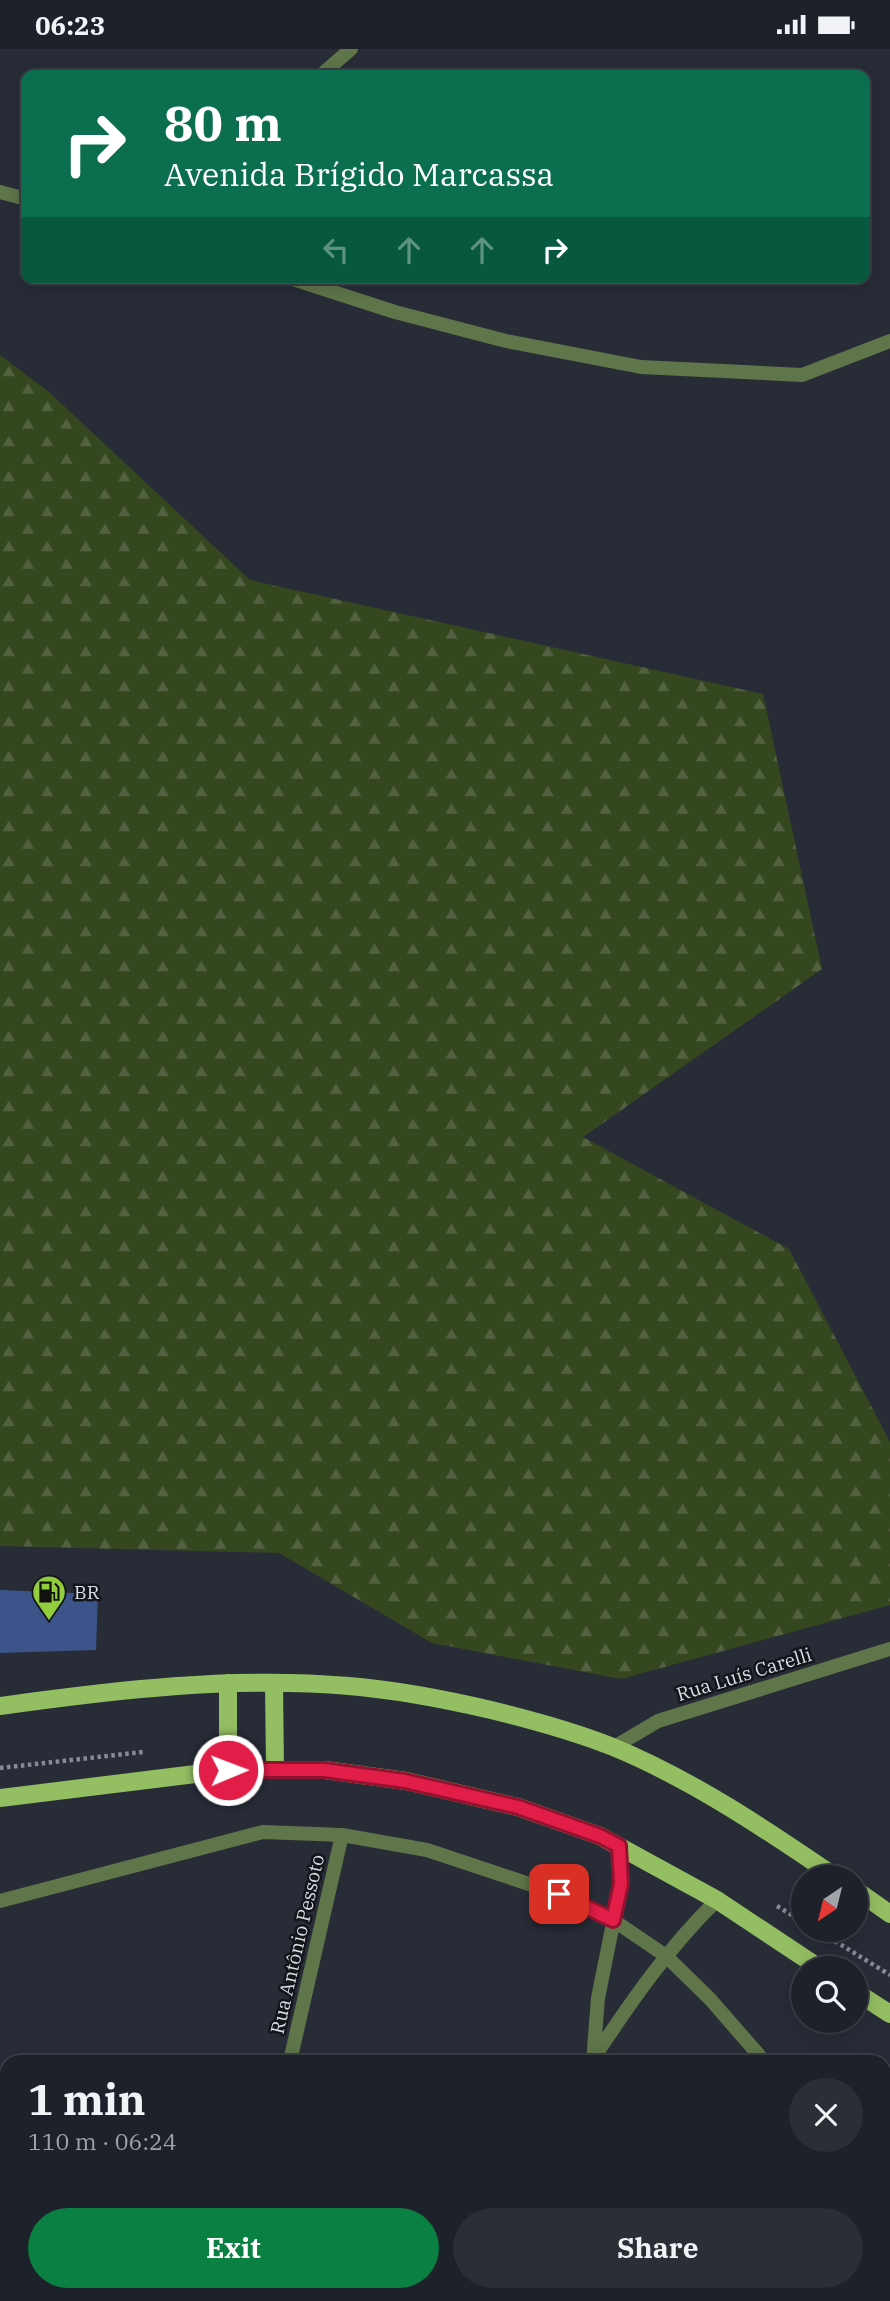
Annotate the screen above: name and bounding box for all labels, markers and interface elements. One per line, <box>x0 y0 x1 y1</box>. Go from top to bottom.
text: 06:23 <box>35 8 105 42</box>
text: 80 m <box>164 91 282 154</box>
icon: right <box>49 98 140 189</box>
text: Avenida Brígido Marcassa <box>164 153 554 195</box>
icon: left <box>317 231 355 269</box>
icon: ahead <box>390 231 428 269</box>
icon: ahead <box>463 231 501 269</box>
icon: right <box>536 231 574 269</box>
fuel station icon: BR <box>30 1573 68 1622</box>
place label: BR <box>74 1580 100 1604</box>
street label: Rua Luís Carelli <box>673 1642 815 1706</box>
position arrow <box>191 1733 265 1807</box>
street label: Rua Antônio Pessoto <box>265 1852 329 2036</box>
pin <box>529 1864 589 1924</box>
north arrow <box>791 1865 868 1943</box>
map controls <box>791 1865 868 2033</box>
icon: arrive <box>540 1875 578 1913</box>
button: search <box>791 1956 868 2033</box>
text: 1 min <box>28 2072 146 2127</box>
button: close <box>789 2078 863 2152</box>
text: 110 m · 06:24 <box>28 2126 177 2156</box>
button: Exit <box>28 2208 439 2288</box>
button: Share <box>453 2208 863 2288</box>

